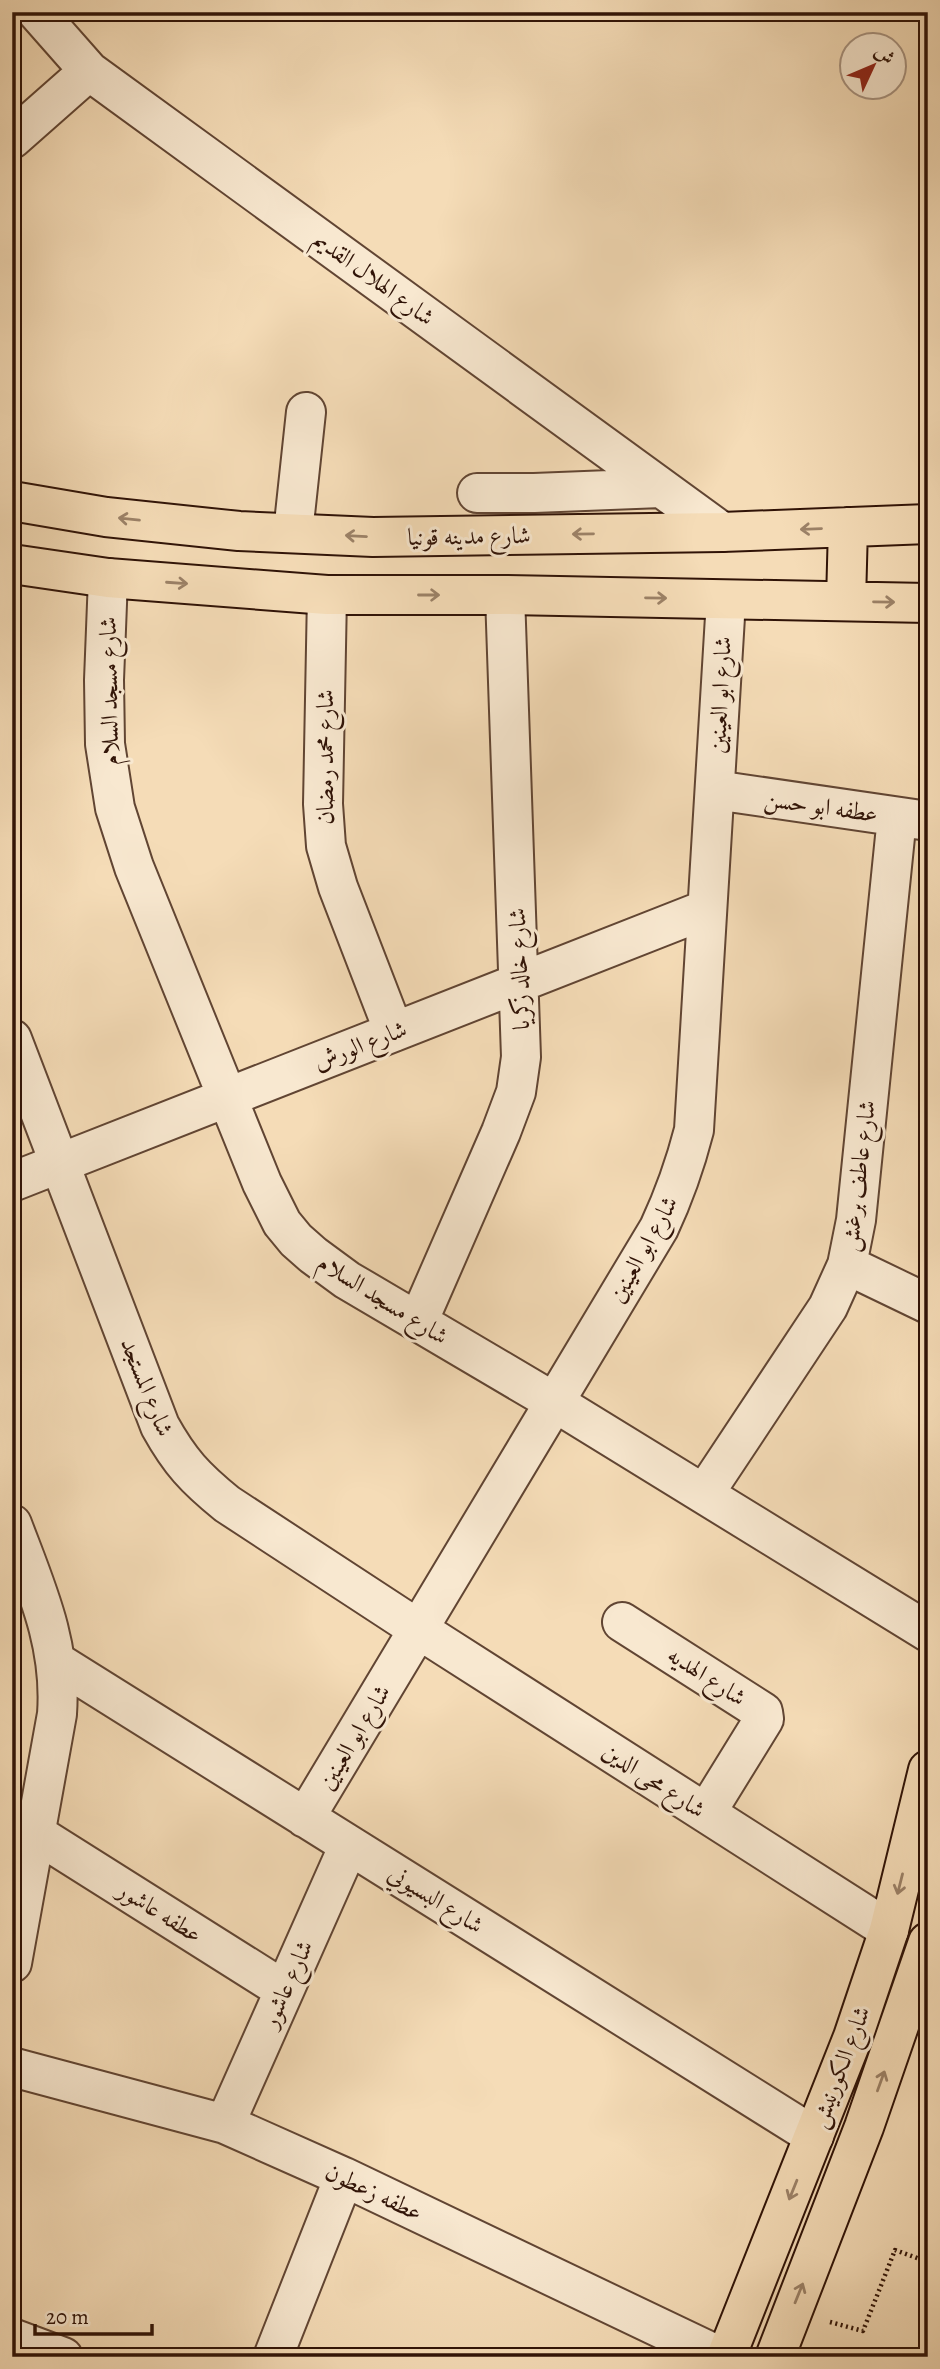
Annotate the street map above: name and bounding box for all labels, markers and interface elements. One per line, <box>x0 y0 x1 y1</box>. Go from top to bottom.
north arrow <box>838 32 908 102</box>
text: ش <box>869 39 900 71</box>
street label: شارع الهلال القديم <box>304 223 441 337</box>
one-way arrow <box>118 512 141 525</box>
street label: شارع مدينه قونيا <box>407 519 531 557</box>
one-way arrow <box>799 522 822 535</box>
one-way arrow <box>572 528 595 541</box>
one-way arrow <box>344 530 367 543</box>
one-way arrow <box>165 577 188 590</box>
one-way arrow <box>417 588 440 602</box>
one-way arrow <box>645 592 668 605</box>
one-way arrow <box>872 595 895 609</box>
street label: شارع مسجد السلام <box>92 616 131 766</box>
street label: شارع ابو العينين <box>701 636 743 755</box>
street label: شارع محمد رمضان <box>309 689 345 825</box>
street label: عطفه ابو حسن <box>762 782 880 830</box>
street label: شارع خالد زكريا <box>501 907 541 1031</box>
street label: شارع الورش <box>309 1013 413 1081</box>
street label: شارع عاطف برغش <box>833 1098 887 1254</box>
street label: شارع ابو العينين <box>601 1190 689 1310</box>
street label: شارع مسجد السلام <box>309 1246 455 1356</box>
street label: شارع المستجد <box>109 1333 181 1443</box>
street label: شارع الهديه <box>659 1639 753 1717</box>
street label: شارع ابو العينين <box>310 1678 401 1798</box>
street label: شارع محى الدين <box>594 1735 712 1829</box>
street label: شارع البسيوني <box>380 1857 490 1944</box>
street label: عطفه عاشور <box>110 1872 208 1950</box>
one-way arrow <box>893 1872 906 1895</box>
street label: شارع عاشور <box>253 1935 324 2036</box>
street label: شارع الكورنيش <box>802 2001 882 2134</box>
one-way arrow <box>876 2070 888 2092</box>
street label: عطفه زعطون <box>320 2156 428 2228</box>
one-way arrow <box>785 2179 798 2201</box>
one-way arrow <box>793 2282 806 2304</box>
scale bar <box>35 2292 152 2336</box>
text: 20 m <box>46 2303 89 2331</box>

